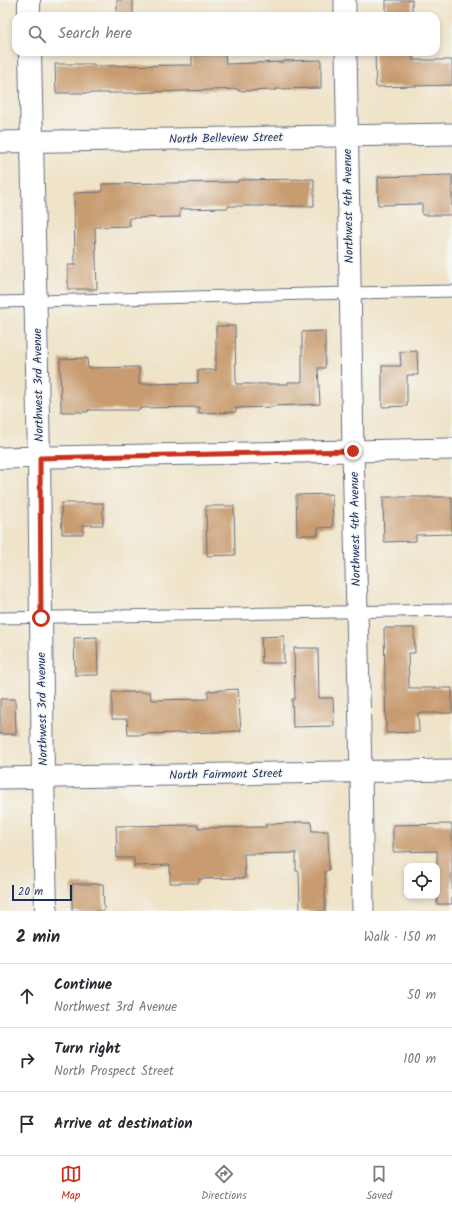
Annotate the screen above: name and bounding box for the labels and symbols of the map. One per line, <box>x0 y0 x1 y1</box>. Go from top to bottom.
street label: North Belleview Street <box>169 128 284 149</box>
street label: Northwest 4th Avenue <box>338 148 359 263</box>
street label: Northwest 3rd Avenue <box>28 327 49 442</box>
route end <box>344 442 362 460</box>
street label: Northwest 4th Avenue <box>345 471 366 586</box>
route start <box>32 609 50 627</box>
street label: Northwest 3rd Avenue <box>32 651 53 766</box>
street label: North Fairmont Street <box>169 764 283 785</box>
scale bar <box>12 883 72 902</box>

